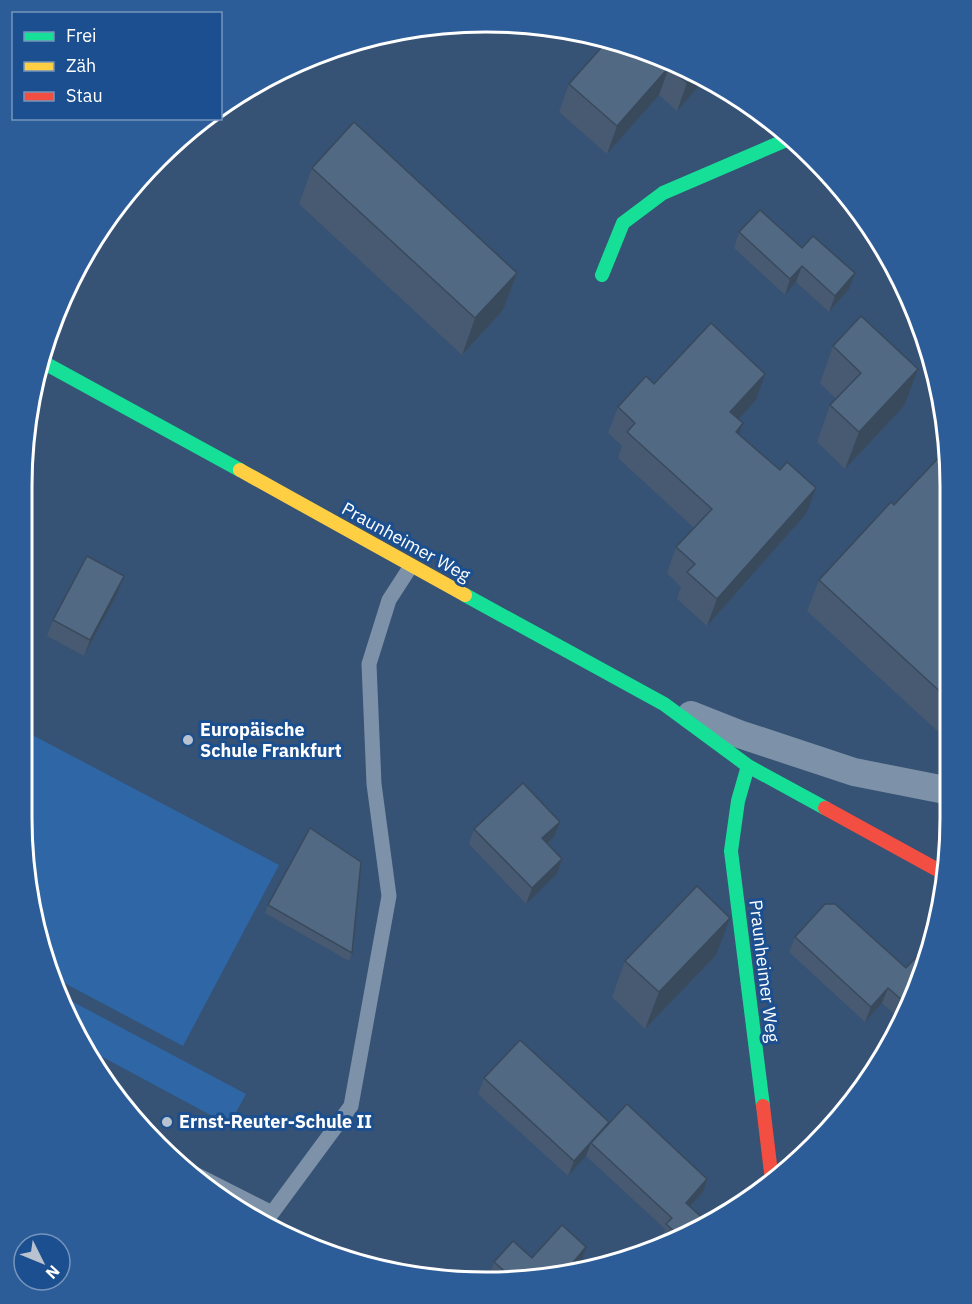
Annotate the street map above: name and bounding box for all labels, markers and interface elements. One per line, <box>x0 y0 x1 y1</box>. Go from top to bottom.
legend <box>12 12 222 120</box>
text: Frei <box>66 24 97 47</box>
text: Zäh <box>66 54 96 77</box>
text: Stau <box>66 84 103 107</box>
street label: Praunheimer Weg <box>338 497 475 587</box>
place label: Europäische Schule Frankfurt <box>200 718 342 762</box>
marker: Europäische Schule Frankfurt <box>181 733 195 747</box>
street label: Praunheimer Weg <box>744 898 785 1044</box>
place label: Ernst-Reuter-Schule II <box>179 1110 372 1133</box>
marker: Ernst-Reuter-Schule II <box>160 1115 174 1129</box>
north arrow <box>12 1232 72 1292</box>
text: N <box>42 1261 64 1283</box>

